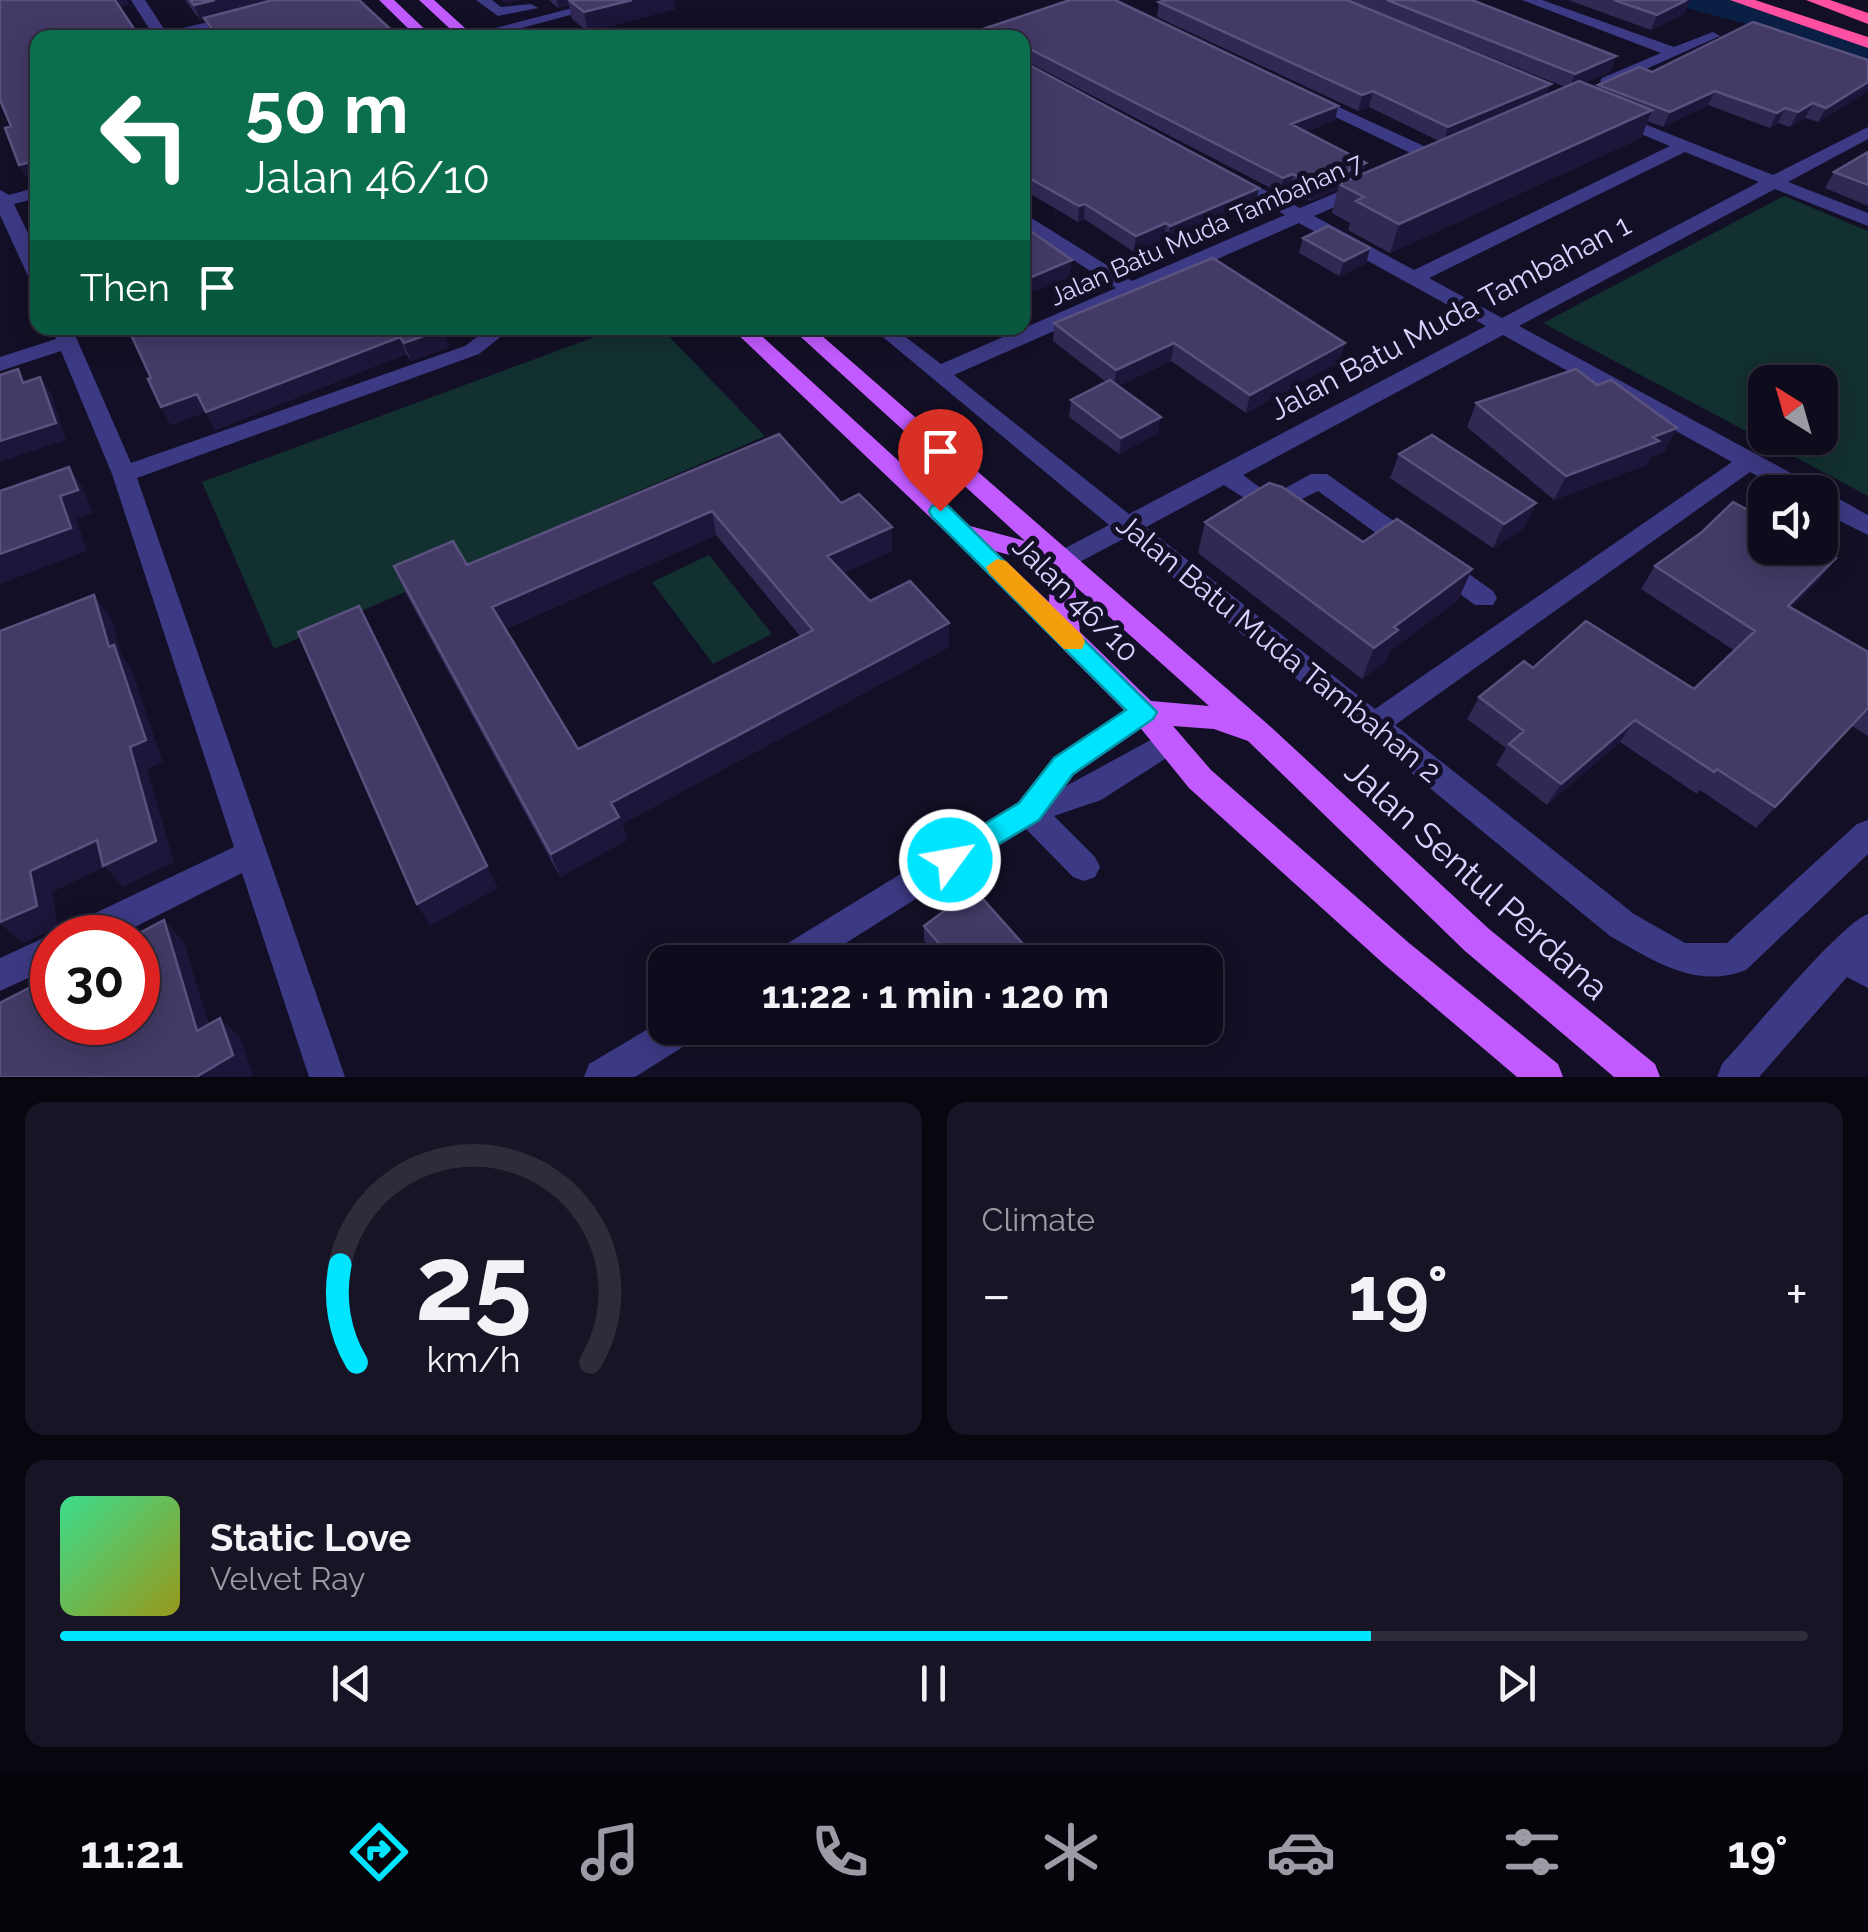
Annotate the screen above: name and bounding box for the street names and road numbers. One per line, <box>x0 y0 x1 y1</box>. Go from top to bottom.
street label: Jalan Batu Muda Tambahan 7 <box>1045 146 1368 312</box>
street label: Jalan Batu Muda Tambahan 1 <box>1264 207 1637 427</box>
street label: Jalan Batu Muda Tambahan 2 <box>1110 507 1448 789</box>
street label: Jalan 46/10 <box>1006 529 1146 669</box>
street label: Jalan Sentul Perdana <box>1337 750 1617 1008</box>

